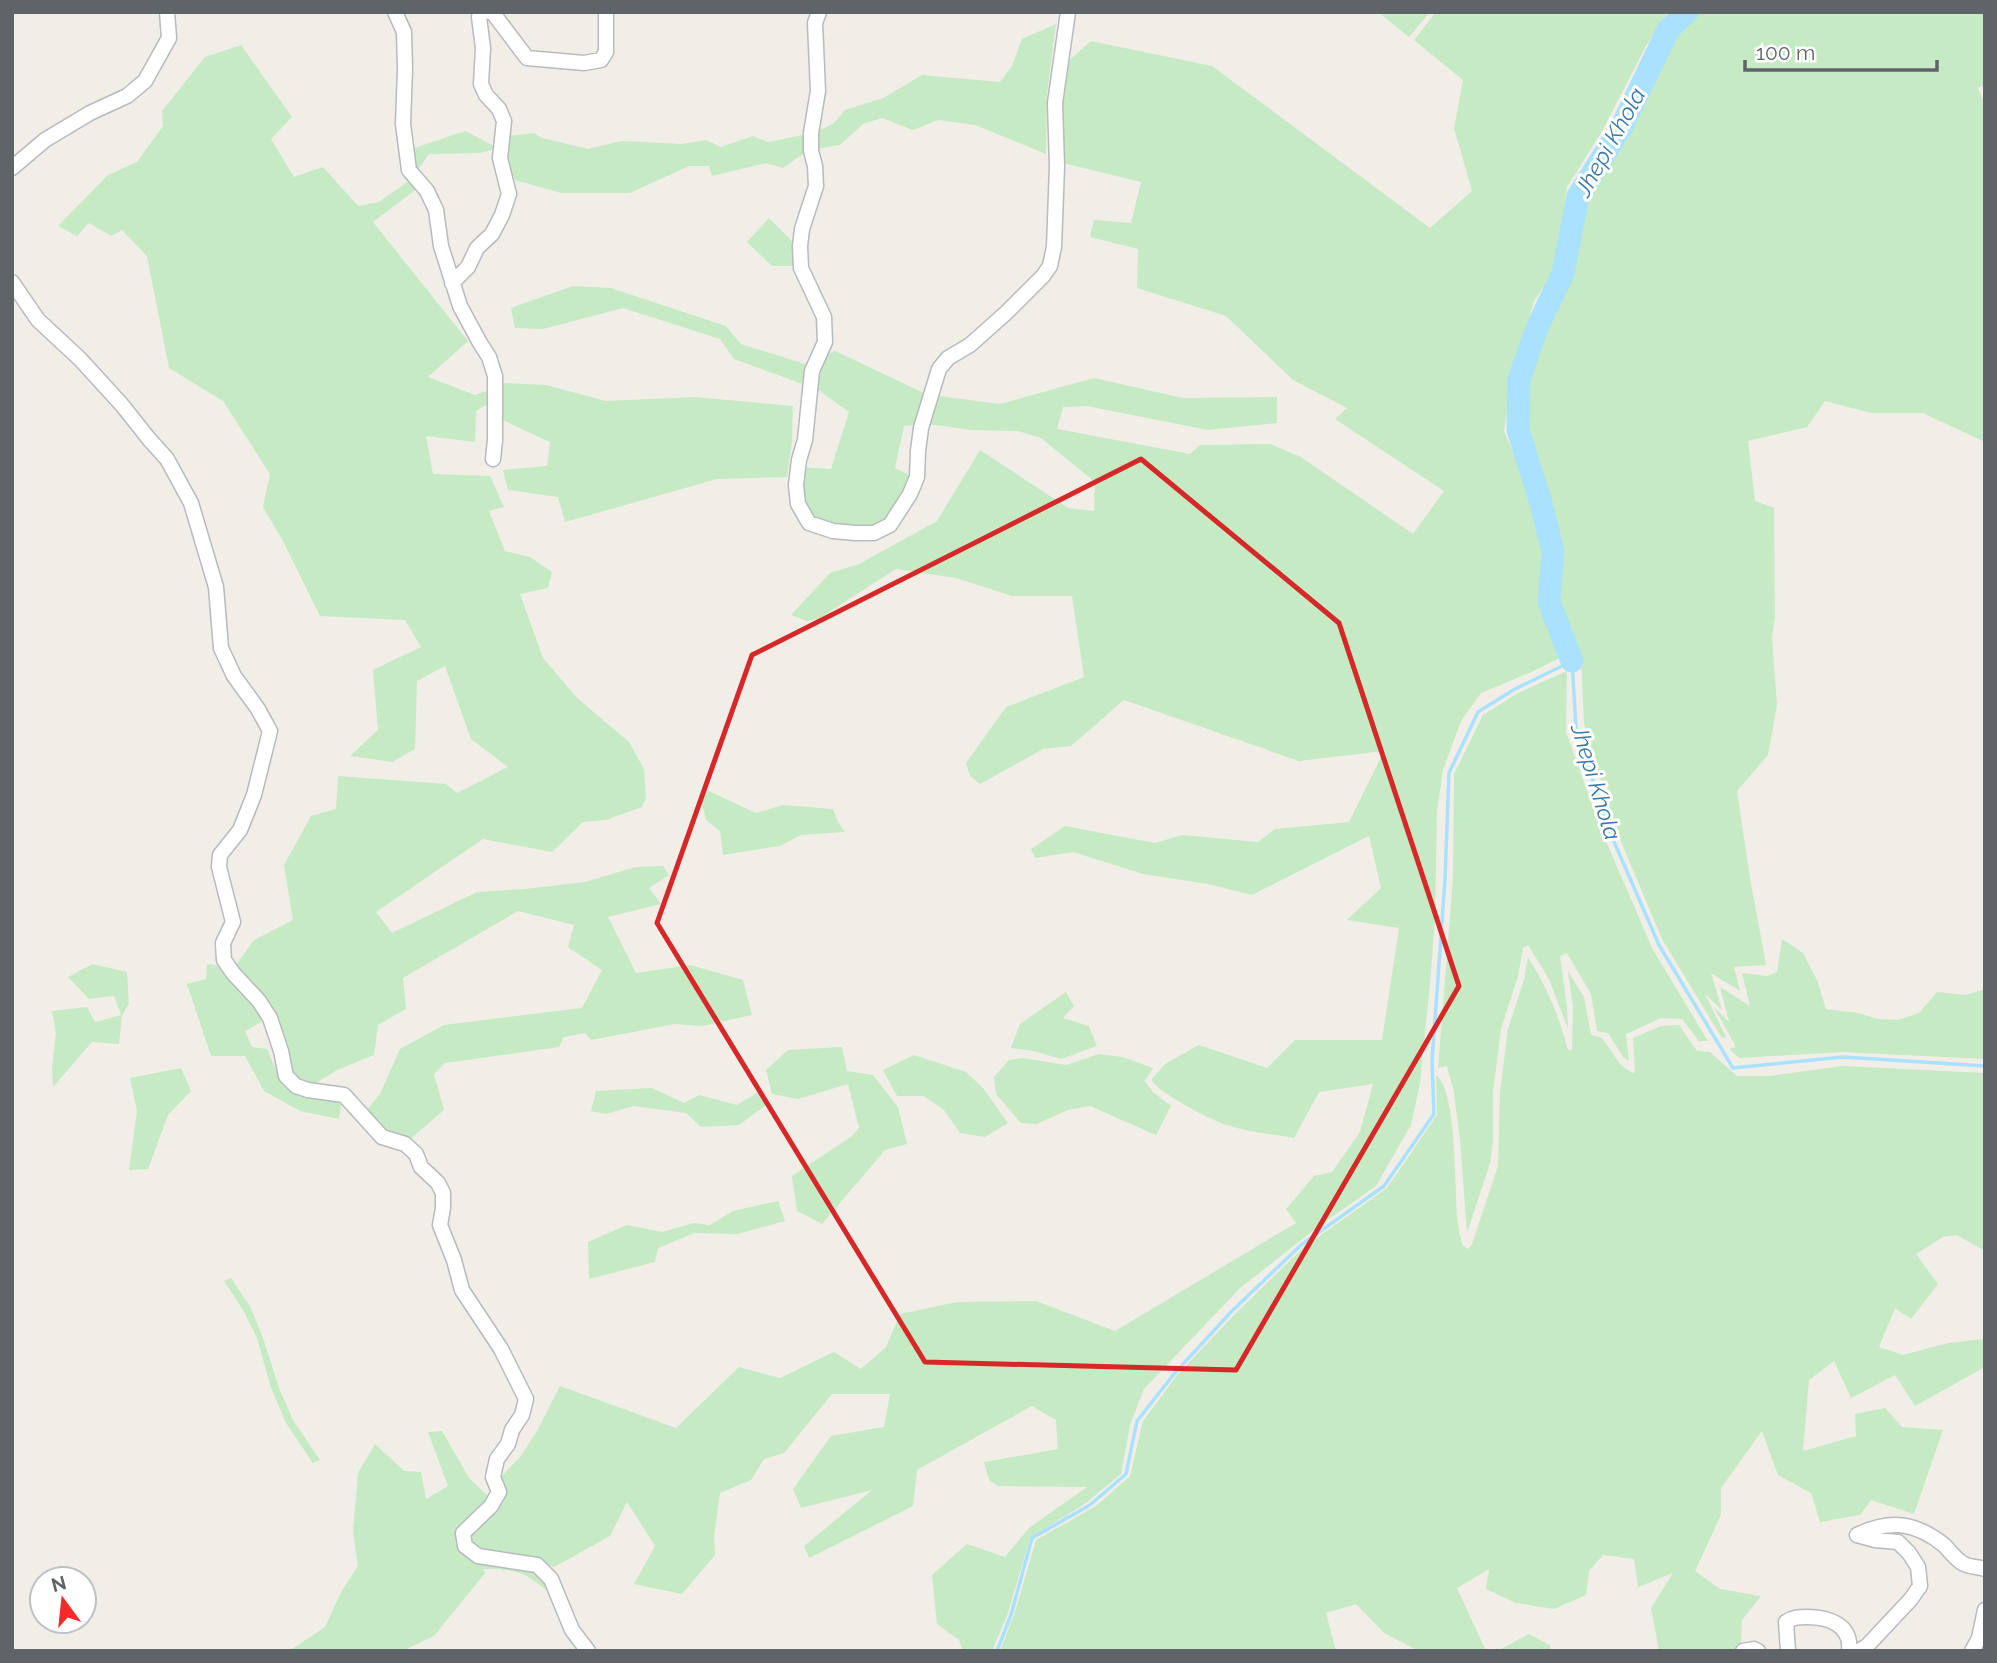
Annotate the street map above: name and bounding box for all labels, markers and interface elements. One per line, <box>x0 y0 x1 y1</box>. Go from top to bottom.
scale bar <box>1745 28 1938 72</box>
text: 100 m <box>1756 40 1815 65</box>
water label: Jhepi Khola <box>1568 82 1651 202</box>
water label: Jhepi Khola <box>1566 720 1627 843</box>
north arrow <box>28 1565 98 1635</box>
text: N <box>49 1571 68 1596</box>

